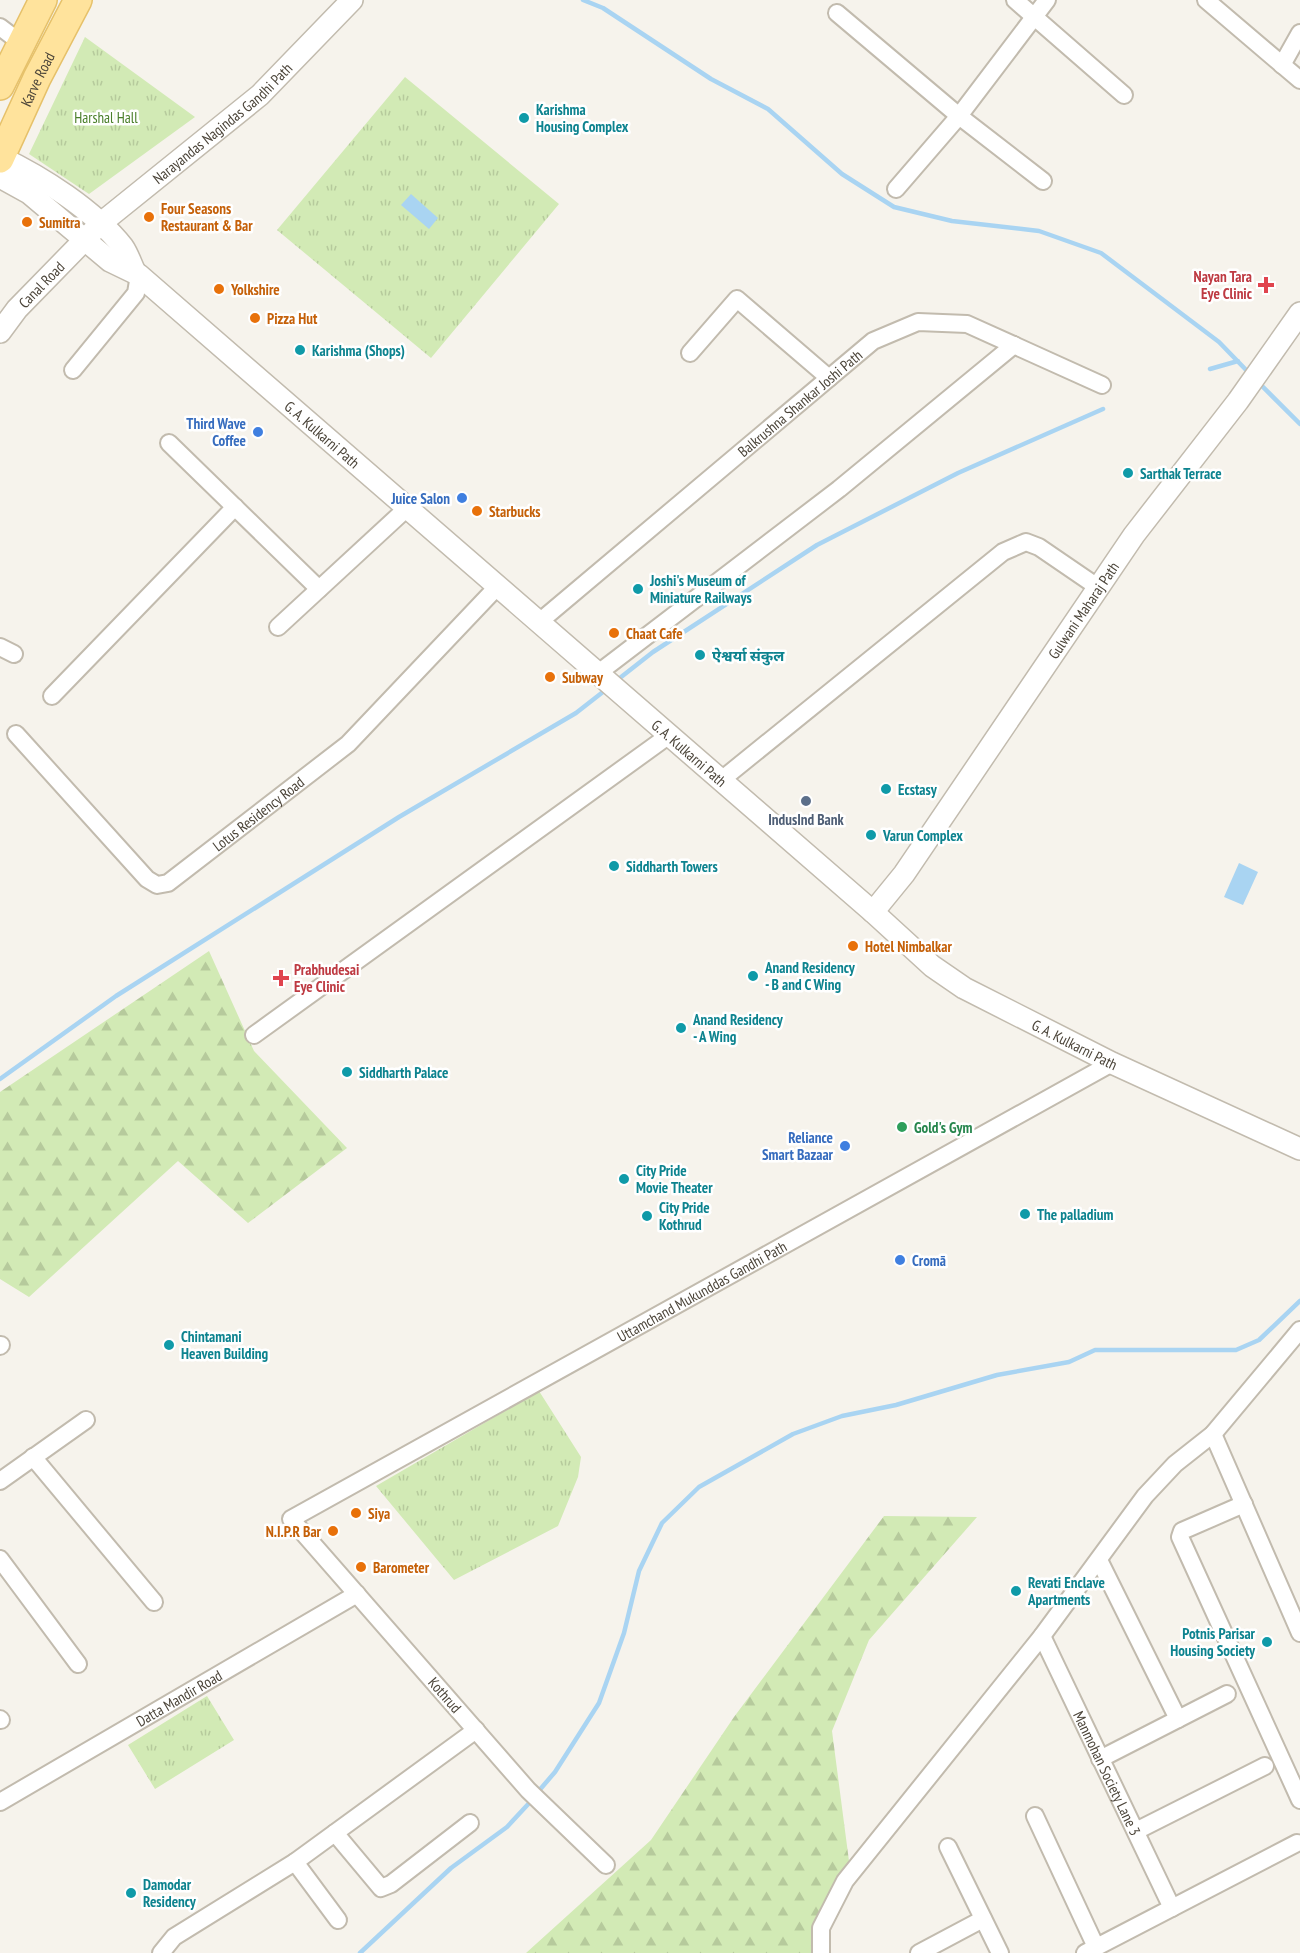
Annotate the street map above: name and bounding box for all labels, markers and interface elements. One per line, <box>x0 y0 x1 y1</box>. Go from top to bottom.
street label: Karve Road <box>16 49 58 109</box>
street label: Narayandas Nagindas Gandhi Path <box>149 58 296 187</box>
place label: Karishma Housing Complex <box>536 100 629 136</box>
park label: Harshal Hall <box>74 108 138 127</box>
marker: Karishma Housing Complex <box>517 111 531 125</box>
place label: Four Seasons Restaurant & Bar <box>161 199 253 235</box>
marker: Four Seasons Restaurant & Bar <box>142 210 156 224</box>
place label: Sumitra <box>39 213 81 232</box>
marker: Sumitra <box>20 215 34 229</box>
street label: Canal Road <box>14 257 68 312</box>
place label: Nayan Tara Eye Clinic <box>1194 267 1253 303</box>
marker: Nayan Tara Eye Clinic <box>1257 276 1275 294</box>
place label: Yolkshire <box>230 280 280 299</box>
marker: Yolkshire <box>212 282 226 296</box>
place label: Pizza Hut <box>267 309 318 328</box>
marker: Pizza Hut <box>248 311 262 325</box>
place label: Karishma (Shops) <box>312 341 405 360</box>
marker: Karishma (Shops) <box>293 343 307 357</box>
street label: Balkrushna Shankar Joshi Path <box>734 345 866 460</box>
street label: G. A. Kulkarni Path <box>281 396 364 472</box>
place label: Third Wave Coffee <box>186 414 246 450</box>
marker: Third Wave Coffee <box>251 425 265 439</box>
place label: Sarthak Terrace <box>1140 464 1222 483</box>
marker: Sarthak Terrace <box>1121 466 1135 480</box>
place label: Juice Salon <box>390 489 450 508</box>
marker: Juice Salon <box>455 491 469 505</box>
place label: Starbucks <box>489 502 541 521</box>
marker: Starbucks <box>470 504 484 518</box>
street label: Gulwani Maharaj Path <box>1043 558 1123 662</box>
place label: Joshi's Museum of Miniature Railways <box>649 571 752 607</box>
marker: Joshi's Museum of Miniature Railways <box>631 582 645 596</box>
place label: Chaat Cafe <box>626 624 683 643</box>
marker: Chaat Cafe <box>607 626 621 640</box>
place label: ऐश्वर्या संकुल <box>712 646 785 666</box>
marker: ऐश्वर्या संकुल <box>693 648 707 662</box>
place label: Subway <box>562 668 604 687</box>
marker: Subway <box>543 670 557 684</box>
street label: G. A. Kulkarni Path <box>648 715 731 791</box>
street label: Lotus Residency Road <box>208 772 308 855</box>
place label: Ecstasy <box>898 780 938 799</box>
marker: Ecstasy <box>879 782 893 796</box>
marker: IndusInd Bank <box>799 794 813 808</box>
place label: IndusInd Bank <box>768 810 845 829</box>
place label: Varun Complex <box>882 826 963 845</box>
marker: Varun Complex <box>864 828 878 842</box>
place label: Siddharth Towers <box>626 857 718 876</box>
marker: Siddharth Towers <box>607 859 621 873</box>
place label: Hotel Nimbalkar <box>865 937 952 956</box>
marker: Hotel Nimbalkar <box>846 939 860 953</box>
place label: Anand Residency - B and C Wing <box>764 958 856 994</box>
place label: Prabhudesai Eye Clinic <box>294 960 359 996</box>
marker: Prabhudesai Eye Clinic <box>272 969 290 987</box>
marker: Anand Residency - B and C Wing <box>746 969 760 983</box>
place label: Anand Residency - A Wing <box>692 1010 784 1046</box>
street label: G. A. Kulkarni Path <box>1029 1015 1121 1074</box>
marker: Anand Residency - A Wing <box>674 1021 688 1035</box>
place label: Siddharth Palace <box>359 1063 449 1082</box>
marker: Siddharth Palace <box>340 1065 354 1079</box>
place label: Gold's Gym <box>914 1118 973 1137</box>
marker: Gold's Gym <box>895 1120 909 1134</box>
place label: Reliance Smart Bazaar <box>762 1128 834 1164</box>
marker: Reliance Smart Bazaar <box>838 1139 852 1153</box>
place label: City Pride Movie Theater <box>636 1161 713 1197</box>
marker: City Pride Movie Theater <box>617 1172 631 1186</box>
place label: City Pride Kothrud <box>659 1198 710 1234</box>
place label: The palladium <box>1037 1205 1113 1224</box>
marker: The palladium <box>1018 1207 1032 1221</box>
marker: City Pride Kothrud <box>640 1209 654 1223</box>
street label: Uttamchand Mukunddas Gandhi Path <box>614 1236 790 1346</box>
place label: Cromā <box>912 1251 946 1270</box>
marker: Cromā <box>893 1253 907 1267</box>
place label: Chintamani Heaven Building <box>181 1327 269 1363</box>
marker: Chintamani Heaven Building <box>162 1338 176 1352</box>
place label: Siya <box>368 1504 390 1523</box>
marker: Siya <box>349 1506 363 1520</box>
place label: N.I.P.R Bar <box>266 1522 322 1541</box>
marker: N.I.P.R Bar <box>326 1524 340 1538</box>
place label: Barometer <box>373 1558 430 1577</box>
marker: Barometer <box>354 1560 368 1574</box>
place label: Revati Enclave Apartments <box>1027 1573 1105 1609</box>
marker: Revati Enclave Apartments <box>1009 1584 1023 1598</box>
place label: Potnis Parisar Housing Society <box>1170 1624 1256 1660</box>
marker: Potnis Parisar Housing Society <box>1260 1635 1274 1649</box>
street label: Datta Mandir Road <box>132 1665 225 1730</box>
street label: Kothrud <box>424 1673 466 1717</box>
street label: Manmohan Society Lane 3 <box>1070 1708 1145 1838</box>
place label: Damodar Residency <box>143 1875 197 1911</box>
marker: Damodar Residency <box>124 1886 138 1900</box>

